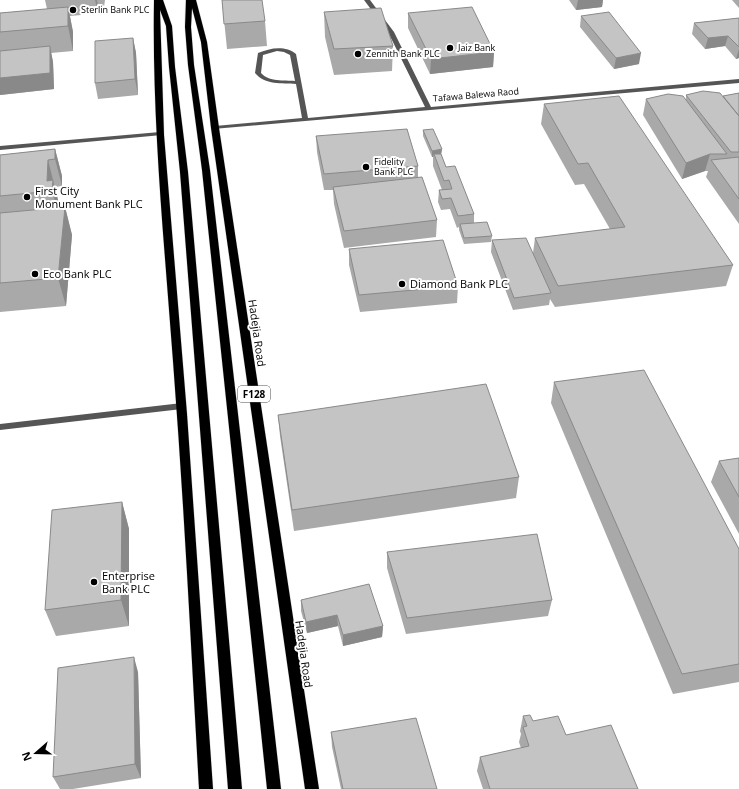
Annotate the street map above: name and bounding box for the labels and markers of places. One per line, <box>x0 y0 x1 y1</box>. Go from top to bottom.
place label: Sterlin Bank PLC <box>81 3 150 16</box>
marker: Sterlin Bank PLC <box>68 5 78 15</box>
place label: Jaiz Bank <box>457 41 496 54</box>
marker: Jaiz Bank <box>445 43 455 53</box>
place label: Zennith Bank PLC <box>366 47 440 60</box>
marker: Zennith Bank PLC <box>353 49 363 59</box>
place label: Fidelity Bank PLC <box>374 155 414 178</box>
marker: Fidelity Bank PLC <box>361 162 371 172</box>
place label: First City Monument Bank PLC <box>35 183 143 211</box>
marker: First City Monument Bank PLC <box>22 192 32 202</box>
place label: Eco Bank PLC <box>43 266 112 281</box>
marker: Eco Bank PLC <box>30 269 40 279</box>
place label: Diamond Bank PLC <box>410 276 508 291</box>
marker: Diamond Bank PLC <box>397 279 407 289</box>
place label: Enterprise Bank PLC <box>102 568 155 596</box>
marker: Enterprise Bank PLC <box>89 577 99 587</box>

